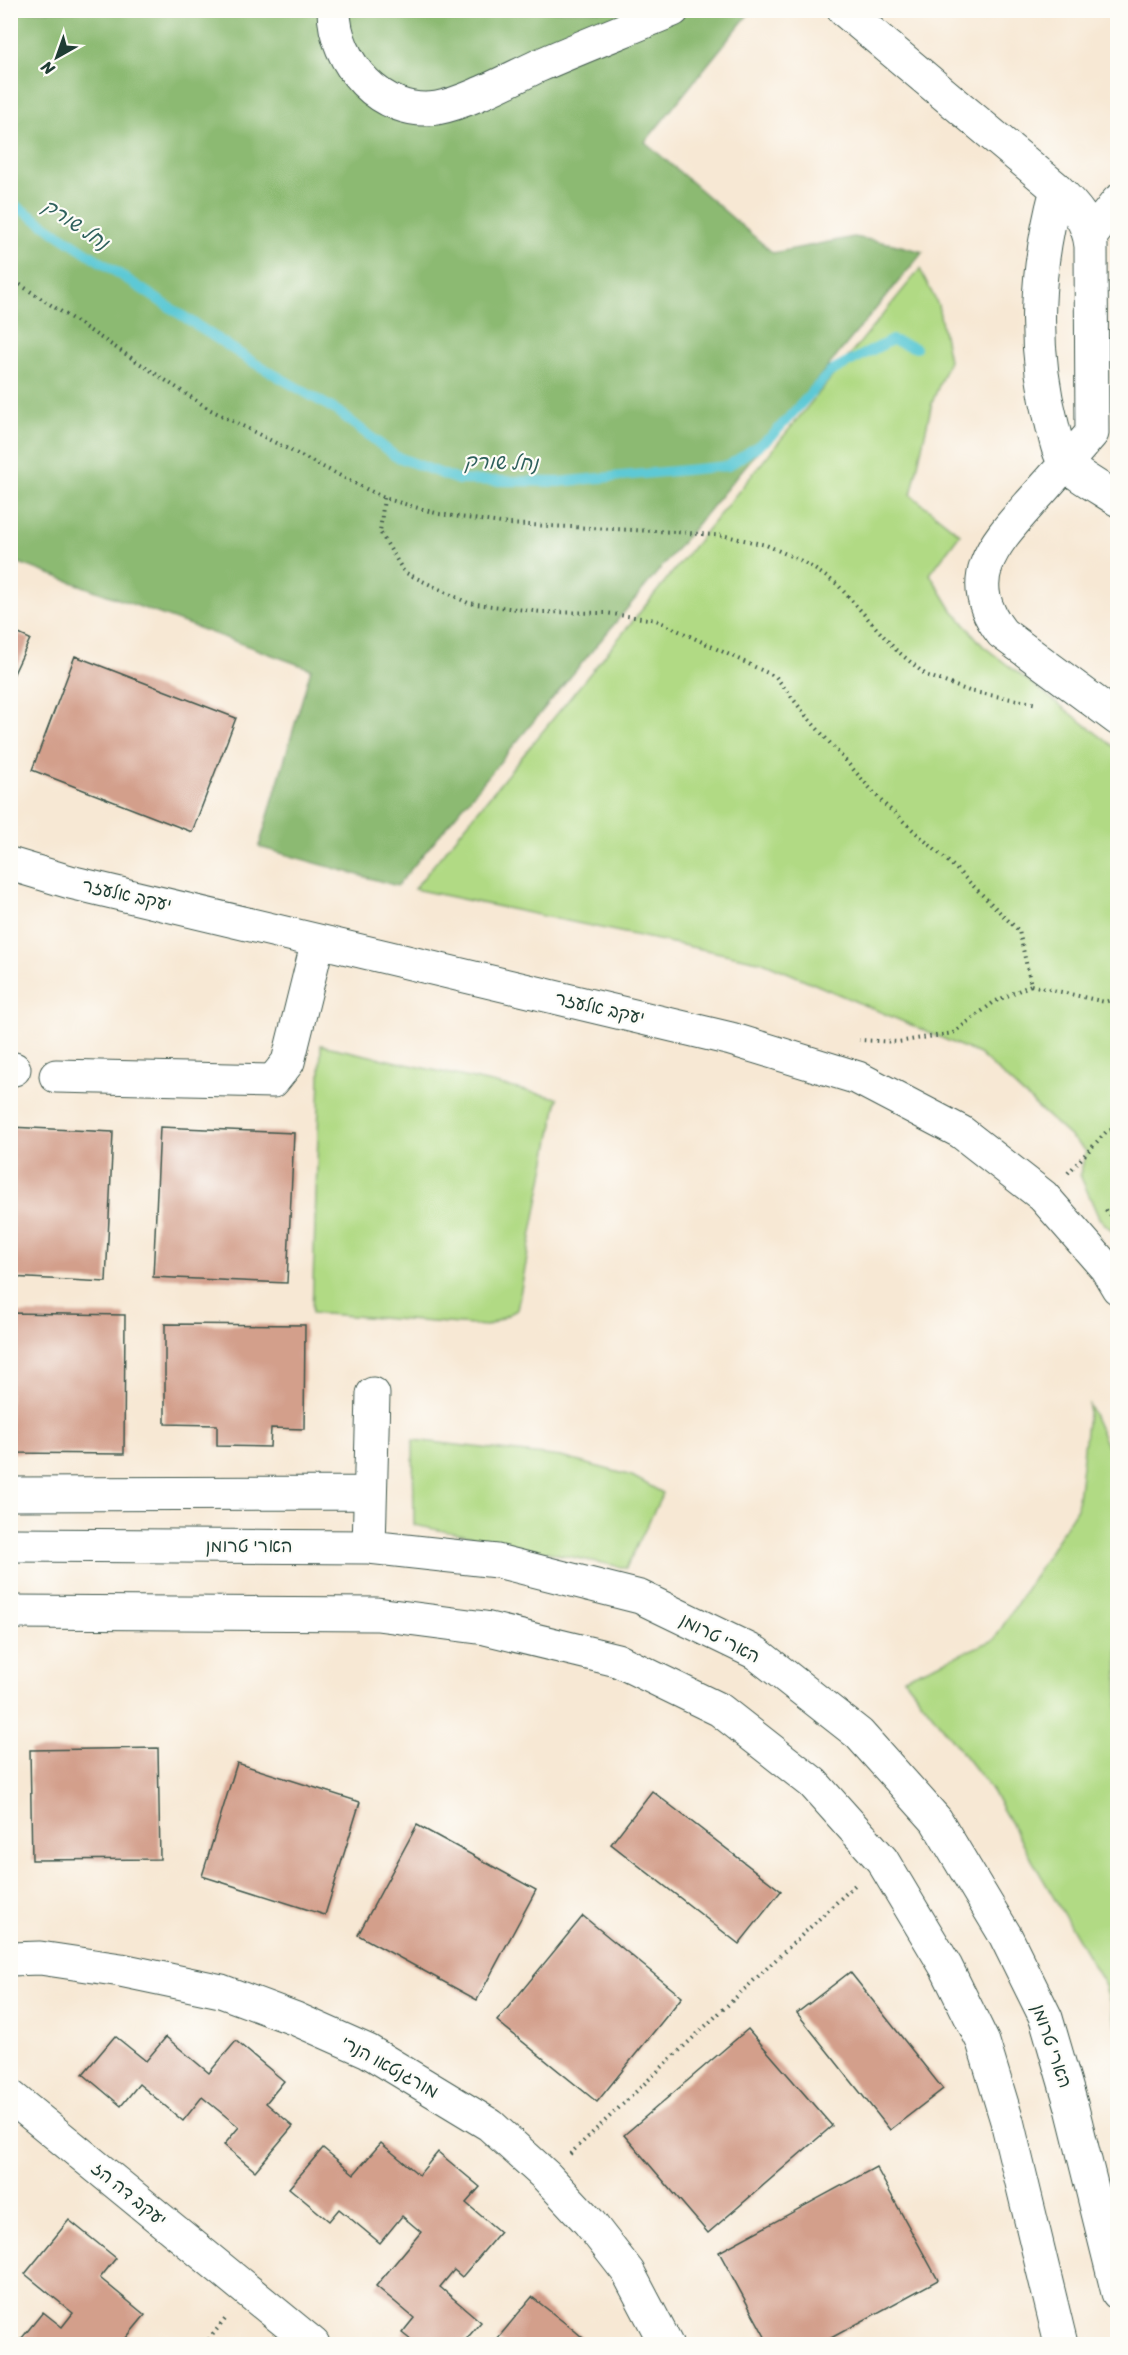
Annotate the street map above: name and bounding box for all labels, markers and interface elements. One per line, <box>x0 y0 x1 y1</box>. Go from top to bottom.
north arrow <box>27 27 87 87</box>
text: N <box>33 53 62 83</box>
water label: נחל שורק <box>35 189 117 260</box>
water label: נחל שורק <box>463 444 540 481</box>
street label: יעקב אלעזר <box>79 869 175 921</box>
street label: יעקב אלעזר <box>552 982 648 1034</box>
street label: הארי טרומן <box>205 1530 293 1562</box>
street label: הארי טרומן <box>674 1604 766 1672</box>
street label: הארי טרומן <box>1023 2000 1081 2092</box>
street label: מורגנטאו הנרי <box>335 2027 445 2107</box>
street label: יעקב דה הז <box>84 2153 174 2235</box>

